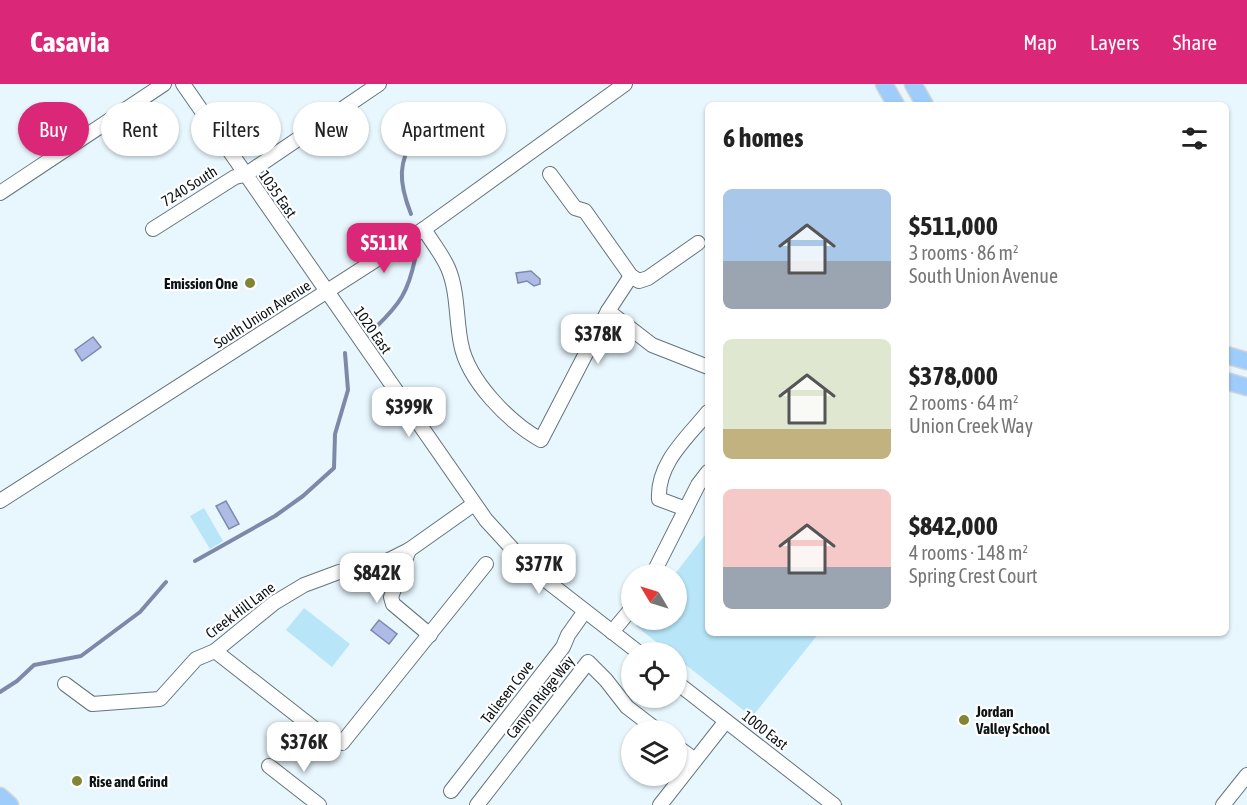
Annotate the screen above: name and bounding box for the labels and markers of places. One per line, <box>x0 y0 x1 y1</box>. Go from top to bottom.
pin: $511K <box>342 223 426 274</box>
place label: Emission One <box>164 275 238 292</box>
marker: Emission One <box>243 276 257 290</box>
pin: $378K <box>556 314 640 365</box>
pin: $399K <box>367 387 451 438</box>
pin: $377K <box>497 544 581 595</box>
pin: $842K <box>335 553 419 604</box>
place label: Jordan Valley School <box>975 703 1051 737</box>
marker: Jordan Valley School <box>957 713 971 727</box>
pin: $376K <box>262 722 346 773</box>
place label: Rise and Grind <box>89 773 168 790</box>
marker: Rise and Grind <box>70 774 84 788</box>

